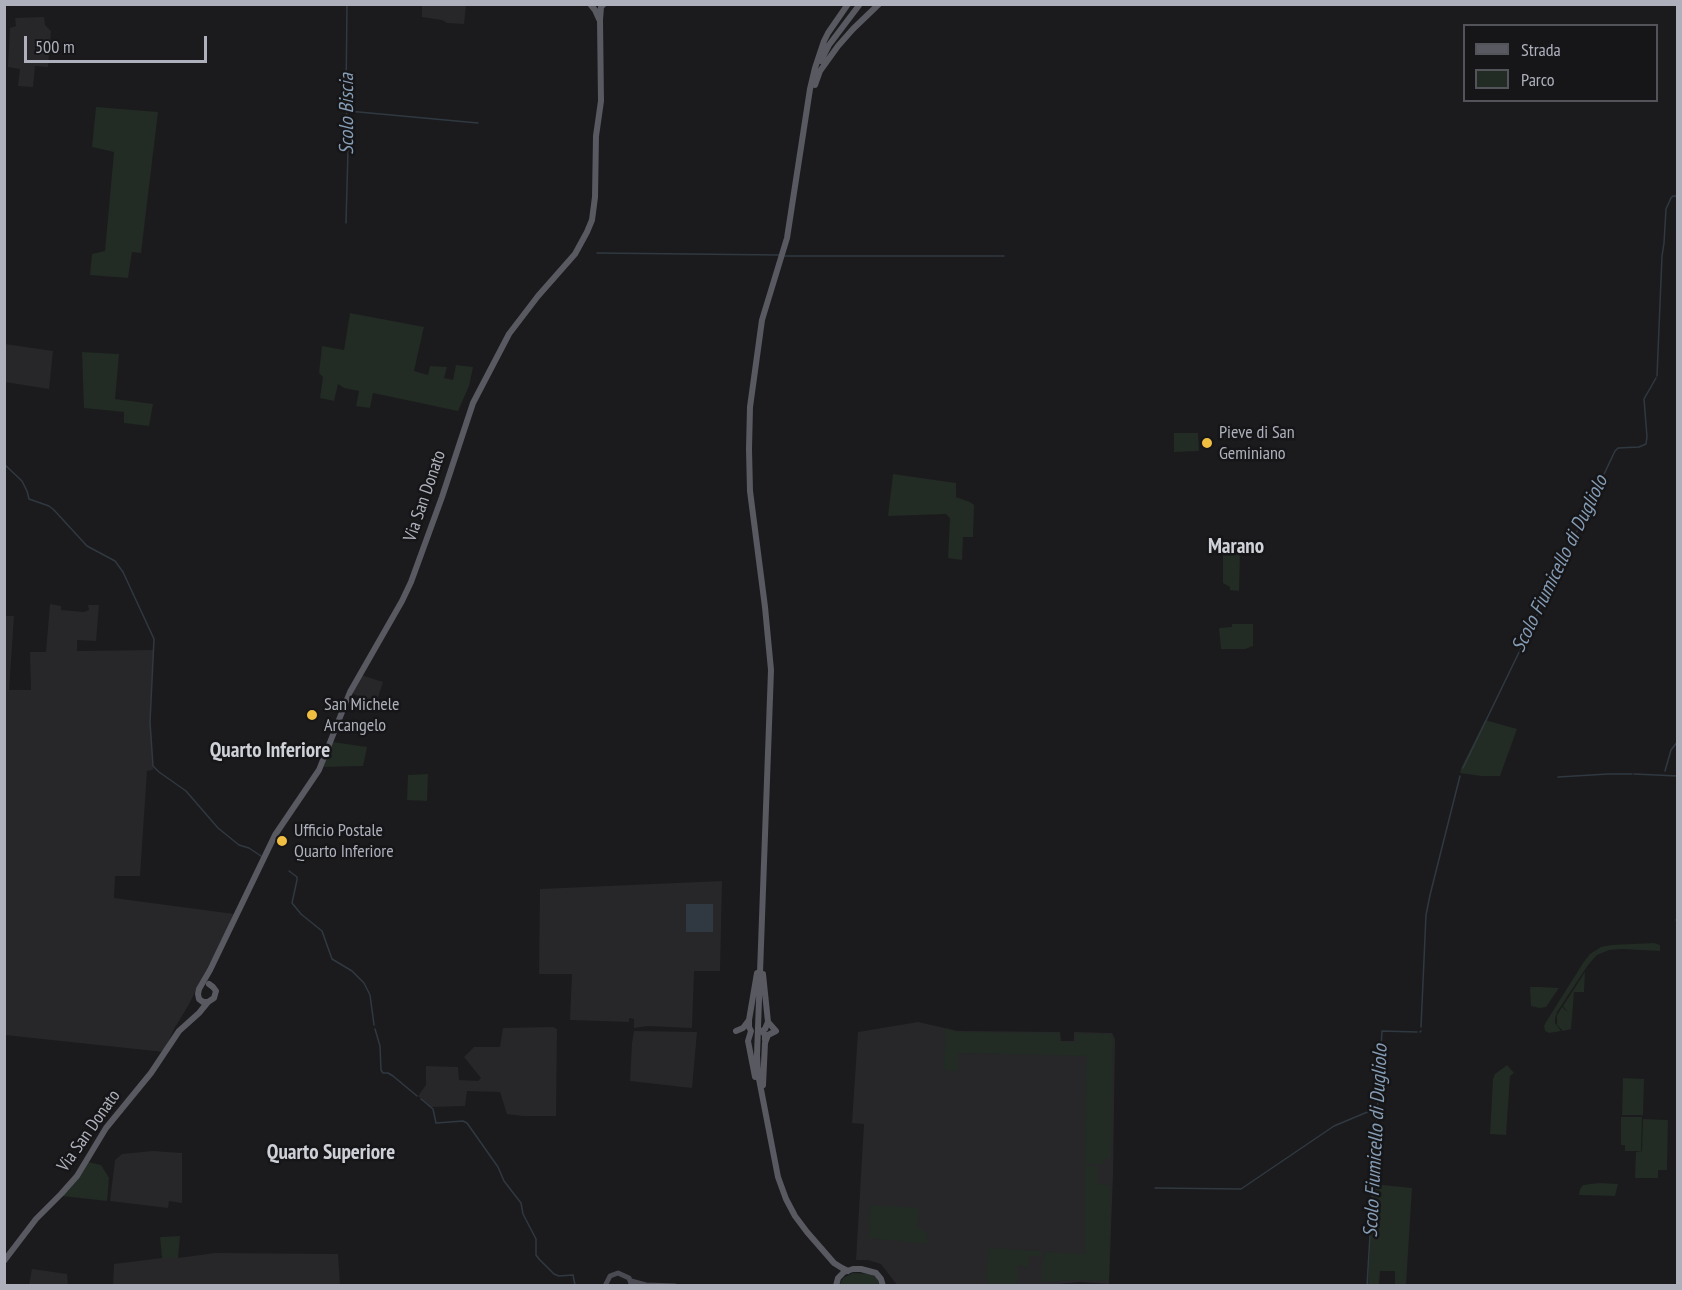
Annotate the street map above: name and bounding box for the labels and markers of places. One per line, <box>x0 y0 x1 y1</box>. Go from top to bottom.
place label: Pieve di San Geminiano <box>1219 422 1295 464</box>
marker: Pieve di San Geminiano <box>1200 436 1214 450</box>
place label: San Michele Arcangelo <box>324 694 399 736</box>
marker: San Michele Arcangelo <box>305 708 319 722</box>
place label: Ufficio Postale Quarto Inferiore <box>294 820 394 862</box>
marker: Ufficio Postale Quarto Inferiore <box>275 834 289 848</box>

